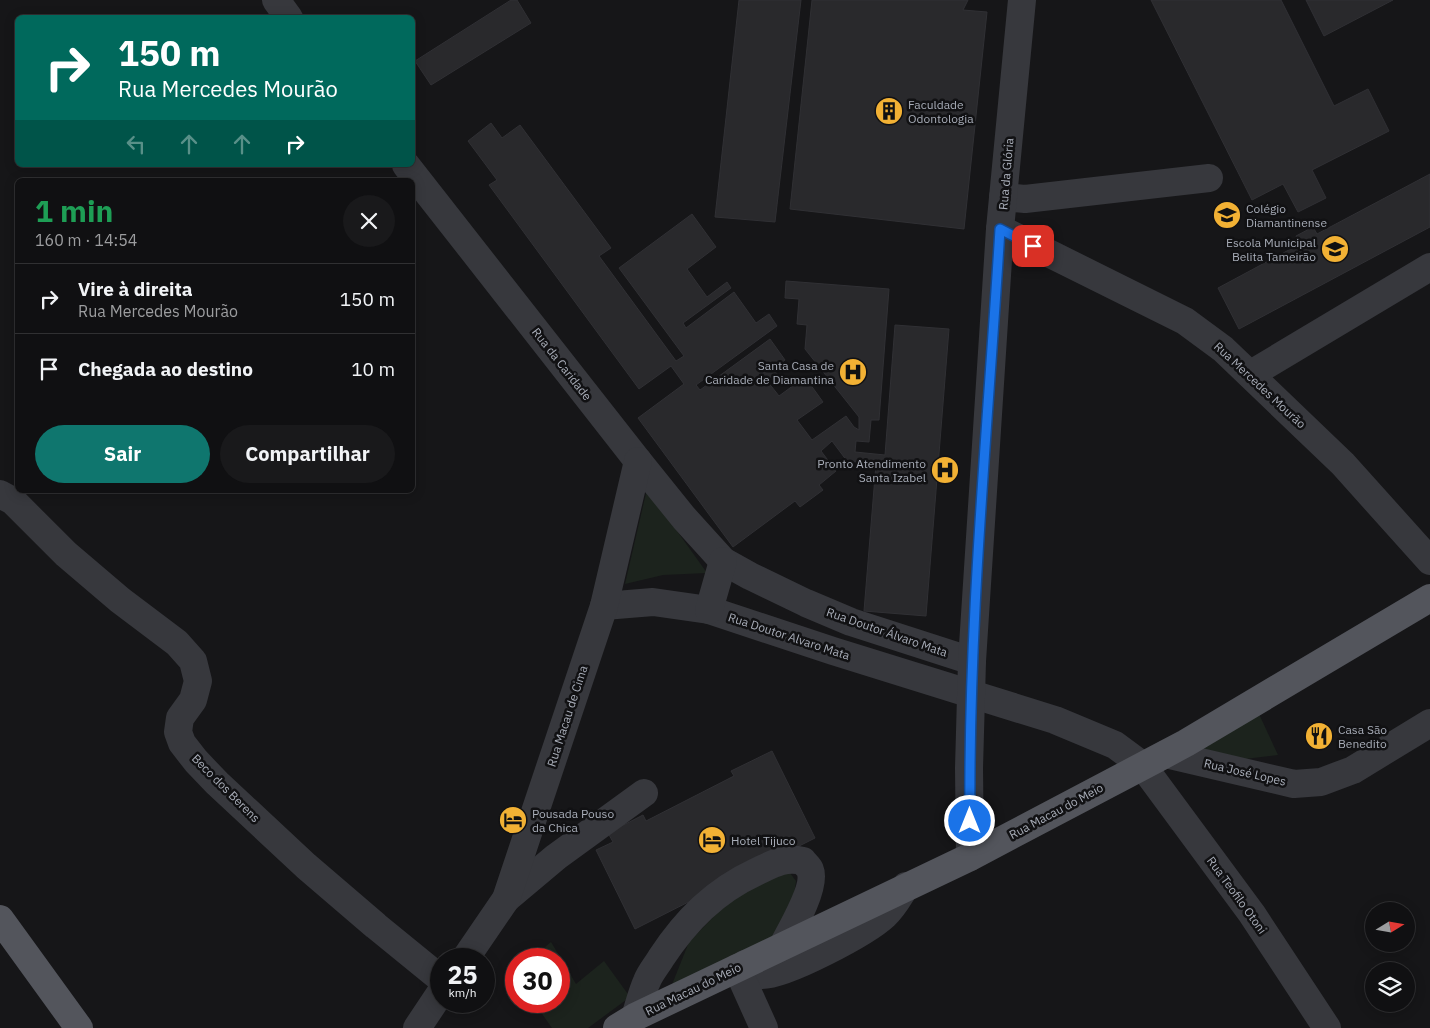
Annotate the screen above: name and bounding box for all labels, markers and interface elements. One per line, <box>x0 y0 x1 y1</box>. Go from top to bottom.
text: 150 m <box>118 30 221 76</box>
icon: right <box>35 35 100 100</box>
text: Rua Mercedes Mourão <box>118 74 338 103</box>
building icon: Faculdade Odontologia <box>874 96 904 126</box>
place label: Faculdade Odontologia <box>908 97 974 126</box>
icon: left <box>122 130 150 158</box>
icon: ahead <box>175 130 203 158</box>
icon: ahead <box>228 130 256 158</box>
icon: right <box>281 130 309 158</box>
street label: Rua da Glória <box>995 137 1017 211</box>
text: 1 min <box>35 191 113 230</box>
button: close <box>343 195 395 247</box>
school or university icon: Colégio Diamantinense <box>1212 200 1242 230</box>
place label: Colégio Diamantinense <box>1246 201 1327 230</box>
pin <box>1012 225 1054 267</box>
text: 160 m · 14:54 <box>35 230 137 250</box>
icon: arrive <box>1019 232 1047 260</box>
school or university icon: Escola Municipal Belita Tameirão <box>1320 234 1350 264</box>
place label: Escola Municipal Belita Tameirão <box>1226 235 1316 264</box>
text: Vire à direita <box>78 277 193 301</box>
icon: right <box>35 285 63 313</box>
text: 150 m <box>340 287 395 311</box>
text: Rua Mercedes Mourão <box>78 301 238 321</box>
street label: Rua da Caridade <box>529 325 595 404</box>
street label: Rua Mercedes Mourão <box>1211 339 1309 432</box>
icon: arrive <box>35 355 63 383</box>
text: Chegada ao destino <box>78 357 253 381</box>
text: 10 m <box>351 357 395 381</box>
hospital icon: Santa Casa de Caridade de Diamantina <box>838 357 868 387</box>
place label: Santa Casa de Caridade de Diamantina <box>705 358 835 387</box>
button: Sair <box>35 425 210 483</box>
button: Compartilhar <box>220 425 395 483</box>
hospital icon: Pronto Atendimento Santa Izabel <box>930 455 960 485</box>
place label: Pronto Atendimento Santa Izabel <box>817 456 926 485</box>
street label: Rua Doutor Álvaro Mata <box>824 604 950 660</box>
street label: Rua Doutor Alvaro Mata <box>726 609 852 663</box>
street label: Rua Macau de Cima <box>544 663 591 769</box>
restaurant icon: Casa São Benedito <box>1304 721 1334 751</box>
place label: Casa São Benedito <box>1338 722 1387 751</box>
street label: Beco dos Berens <box>189 751 263 825</box>
street label: Rua José Lopes <box>1202 755 1288 789</box>
street label: Rua Macau do Meio <box>1006 780 1106 842</box>
position arrow <box>943 794 995 846</box>
hotel icon: Pousada Pouso da Chica <box>498 805 528 835</box>
place label: Pousada Pouso da Chica <box>532 806 614 835</box>
hotel icon: Hotel Tijuco <box>697 825 727 855</box>
place label: Hotel Tijuco <box>731 833 796 848</box>
street label: Rua Teofilo Otoni <box>1204 853 1270 937</box>
north arrow <box>1365 902 1415 952</box>
map controls <box>1365 902 1415 1012</box>
speed limit sign: 30 <box>505 948 570 1013</box>
text: 25 <box>447 958 478 991</box>
street label: Rua Macau do Meio <box>643 959 744 1019</box>
button: layers <box>1365 962 1415 1012</box>
text: km/h <box>448 985 477 1000</box>

